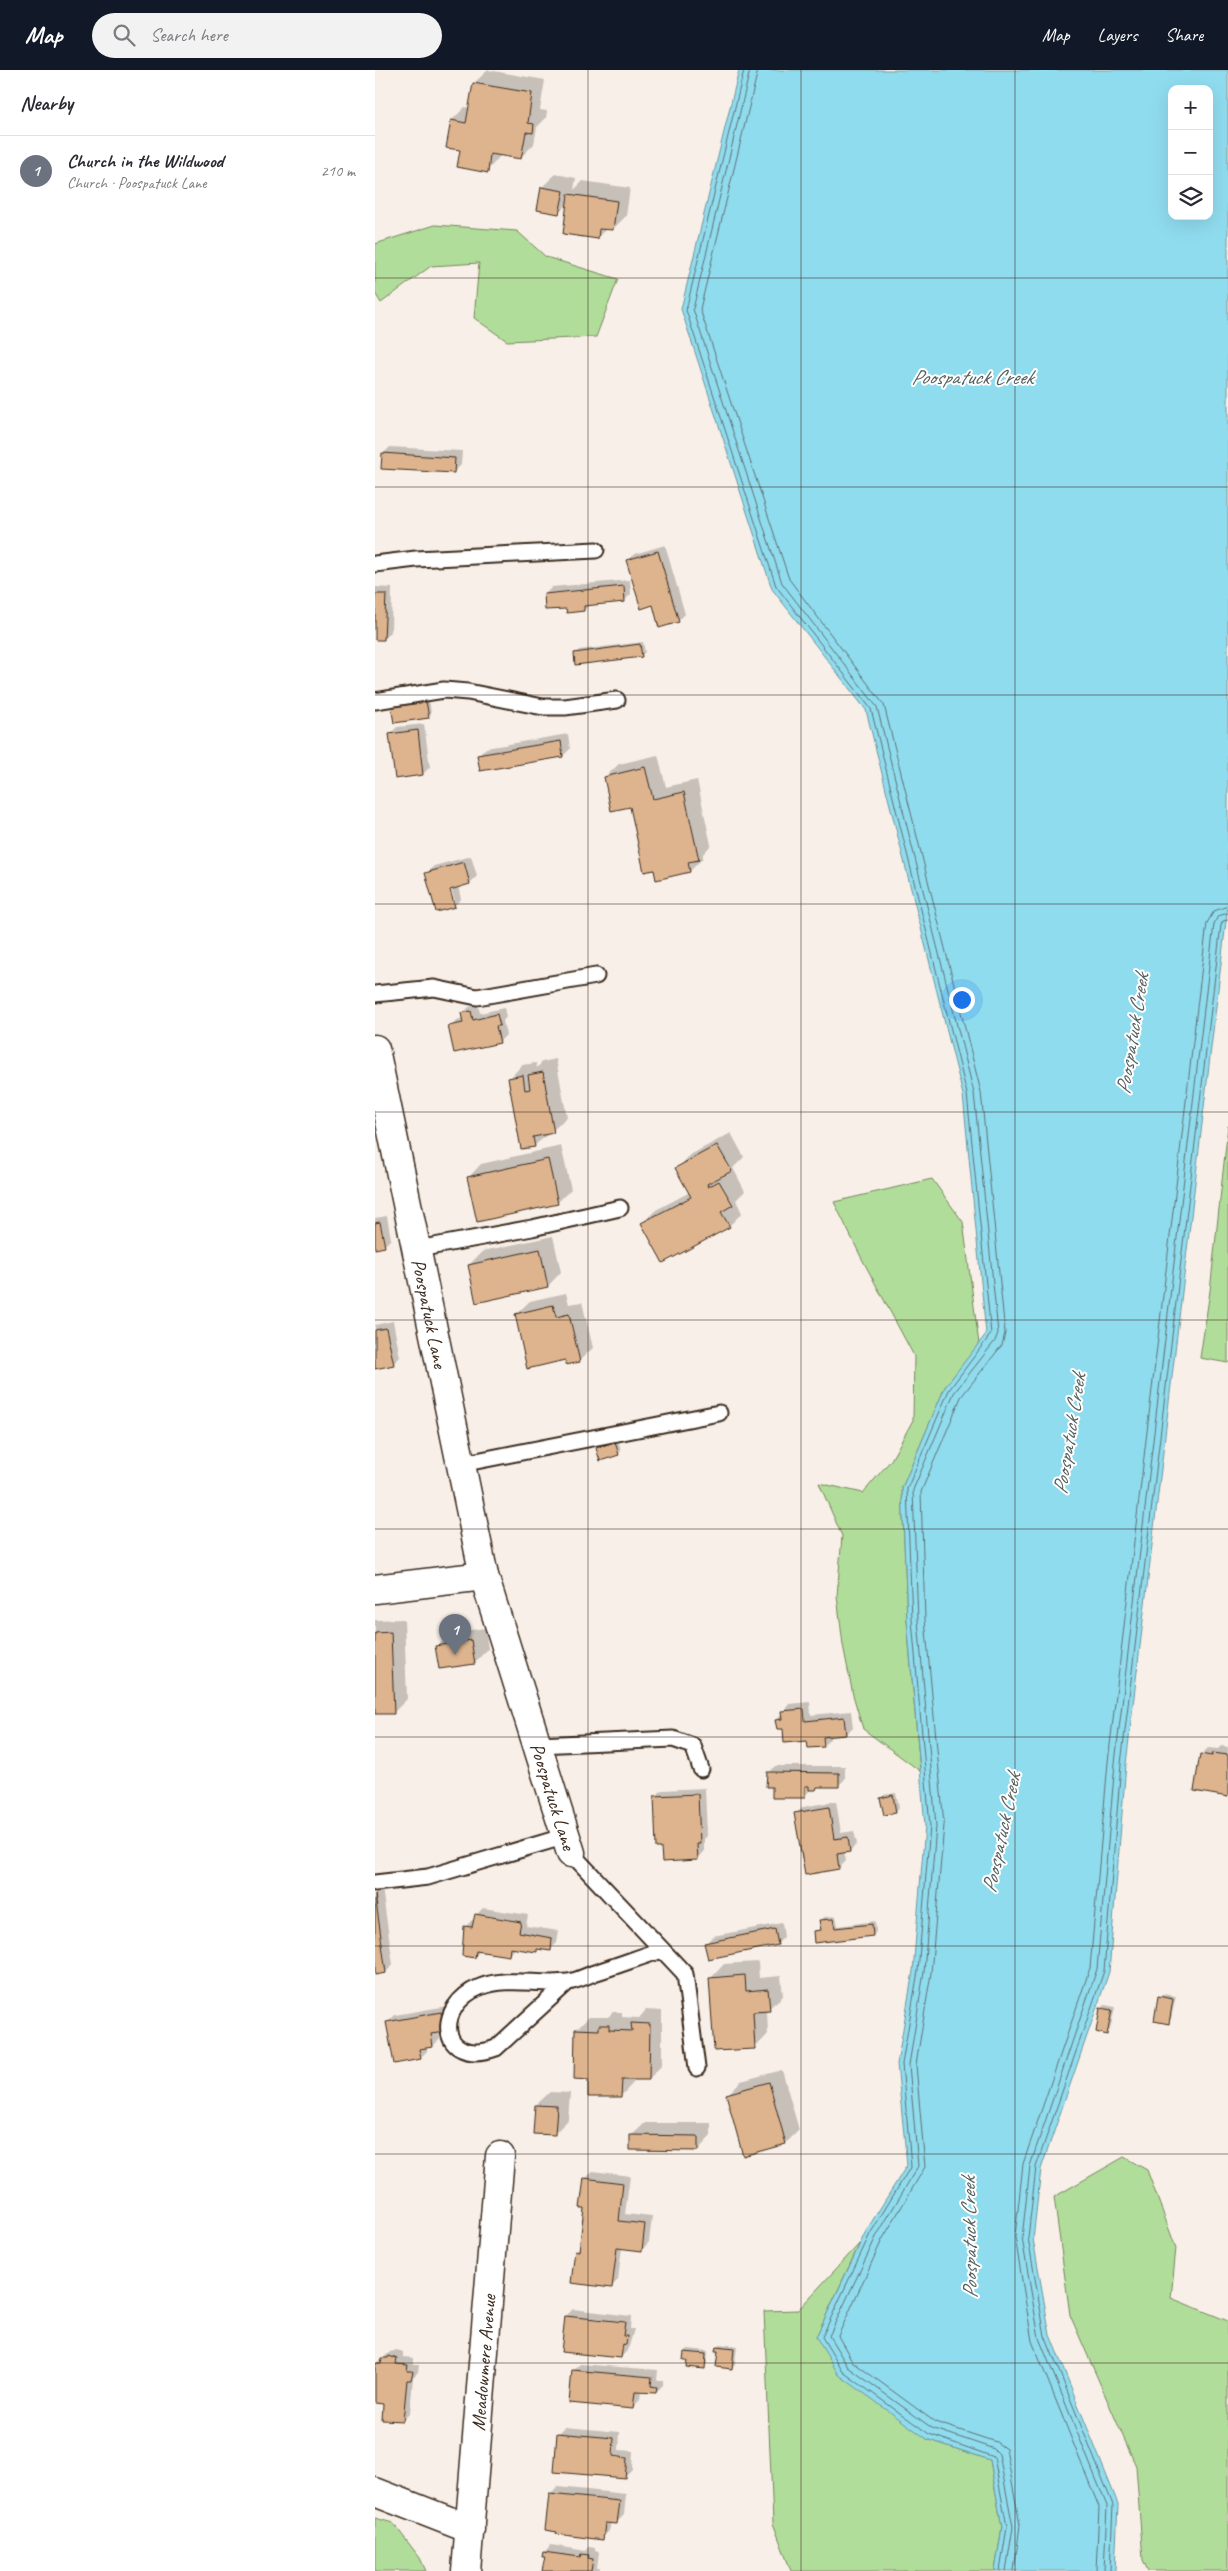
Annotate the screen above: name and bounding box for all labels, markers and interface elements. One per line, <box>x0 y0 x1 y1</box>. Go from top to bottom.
search box <box>92 13 442 58</box>
text: Map <box>25 20 62 50</box>
icon: search <box>110 21 138 49</box>
text: Search here <box>150 23 228 47</box>
text: Map <box>1042 24 1070 46</box>
text: Layers <box>1098 24 1137 46</box>
text: Share <box>1165 24 1203 46</box>
map controls <box>1168 85 1213 220</box>
button: + <box>1168 85 1213 130</box>
text: Nearby <box>20 90 73 116</box>
button: − <box>1168 130 1213 175</box>
text: Church in the Wildwood <box>67 149 223 173</box>
text: 1 <box>32 161 40 181</box>
text: 210 m <box>321 161 355 181</box>
text: Church · Poospatuck Lane <box>67 173 206 193</box>
button: layers <box>1168 175 1213 220</box>
water label: Poospatuck Creek <box>911 364 1036 390</box>
water label: Poospatuck Creek <box>1110 969 1155 1096</box>
your location <box>949 987 975 1013</box>
street label: Poospatuck Lane <box>406 1257 453 1372</box>
water label: Poospatuck Creek <box>1047 1369 1092 1496</box>
pin: 1 <box>439 1614 471 1655</box>
street label: Poospatuck Lane <box>524 1740 582 1854</box>
water label: Poospatuck Creek <box>976 1768 1027 1895</box>
water label: Poospatuck Creek <box>955 2174 983 2299</box>
street label: Meadowmere Avenue <box>466 2292 502 2432</box>

